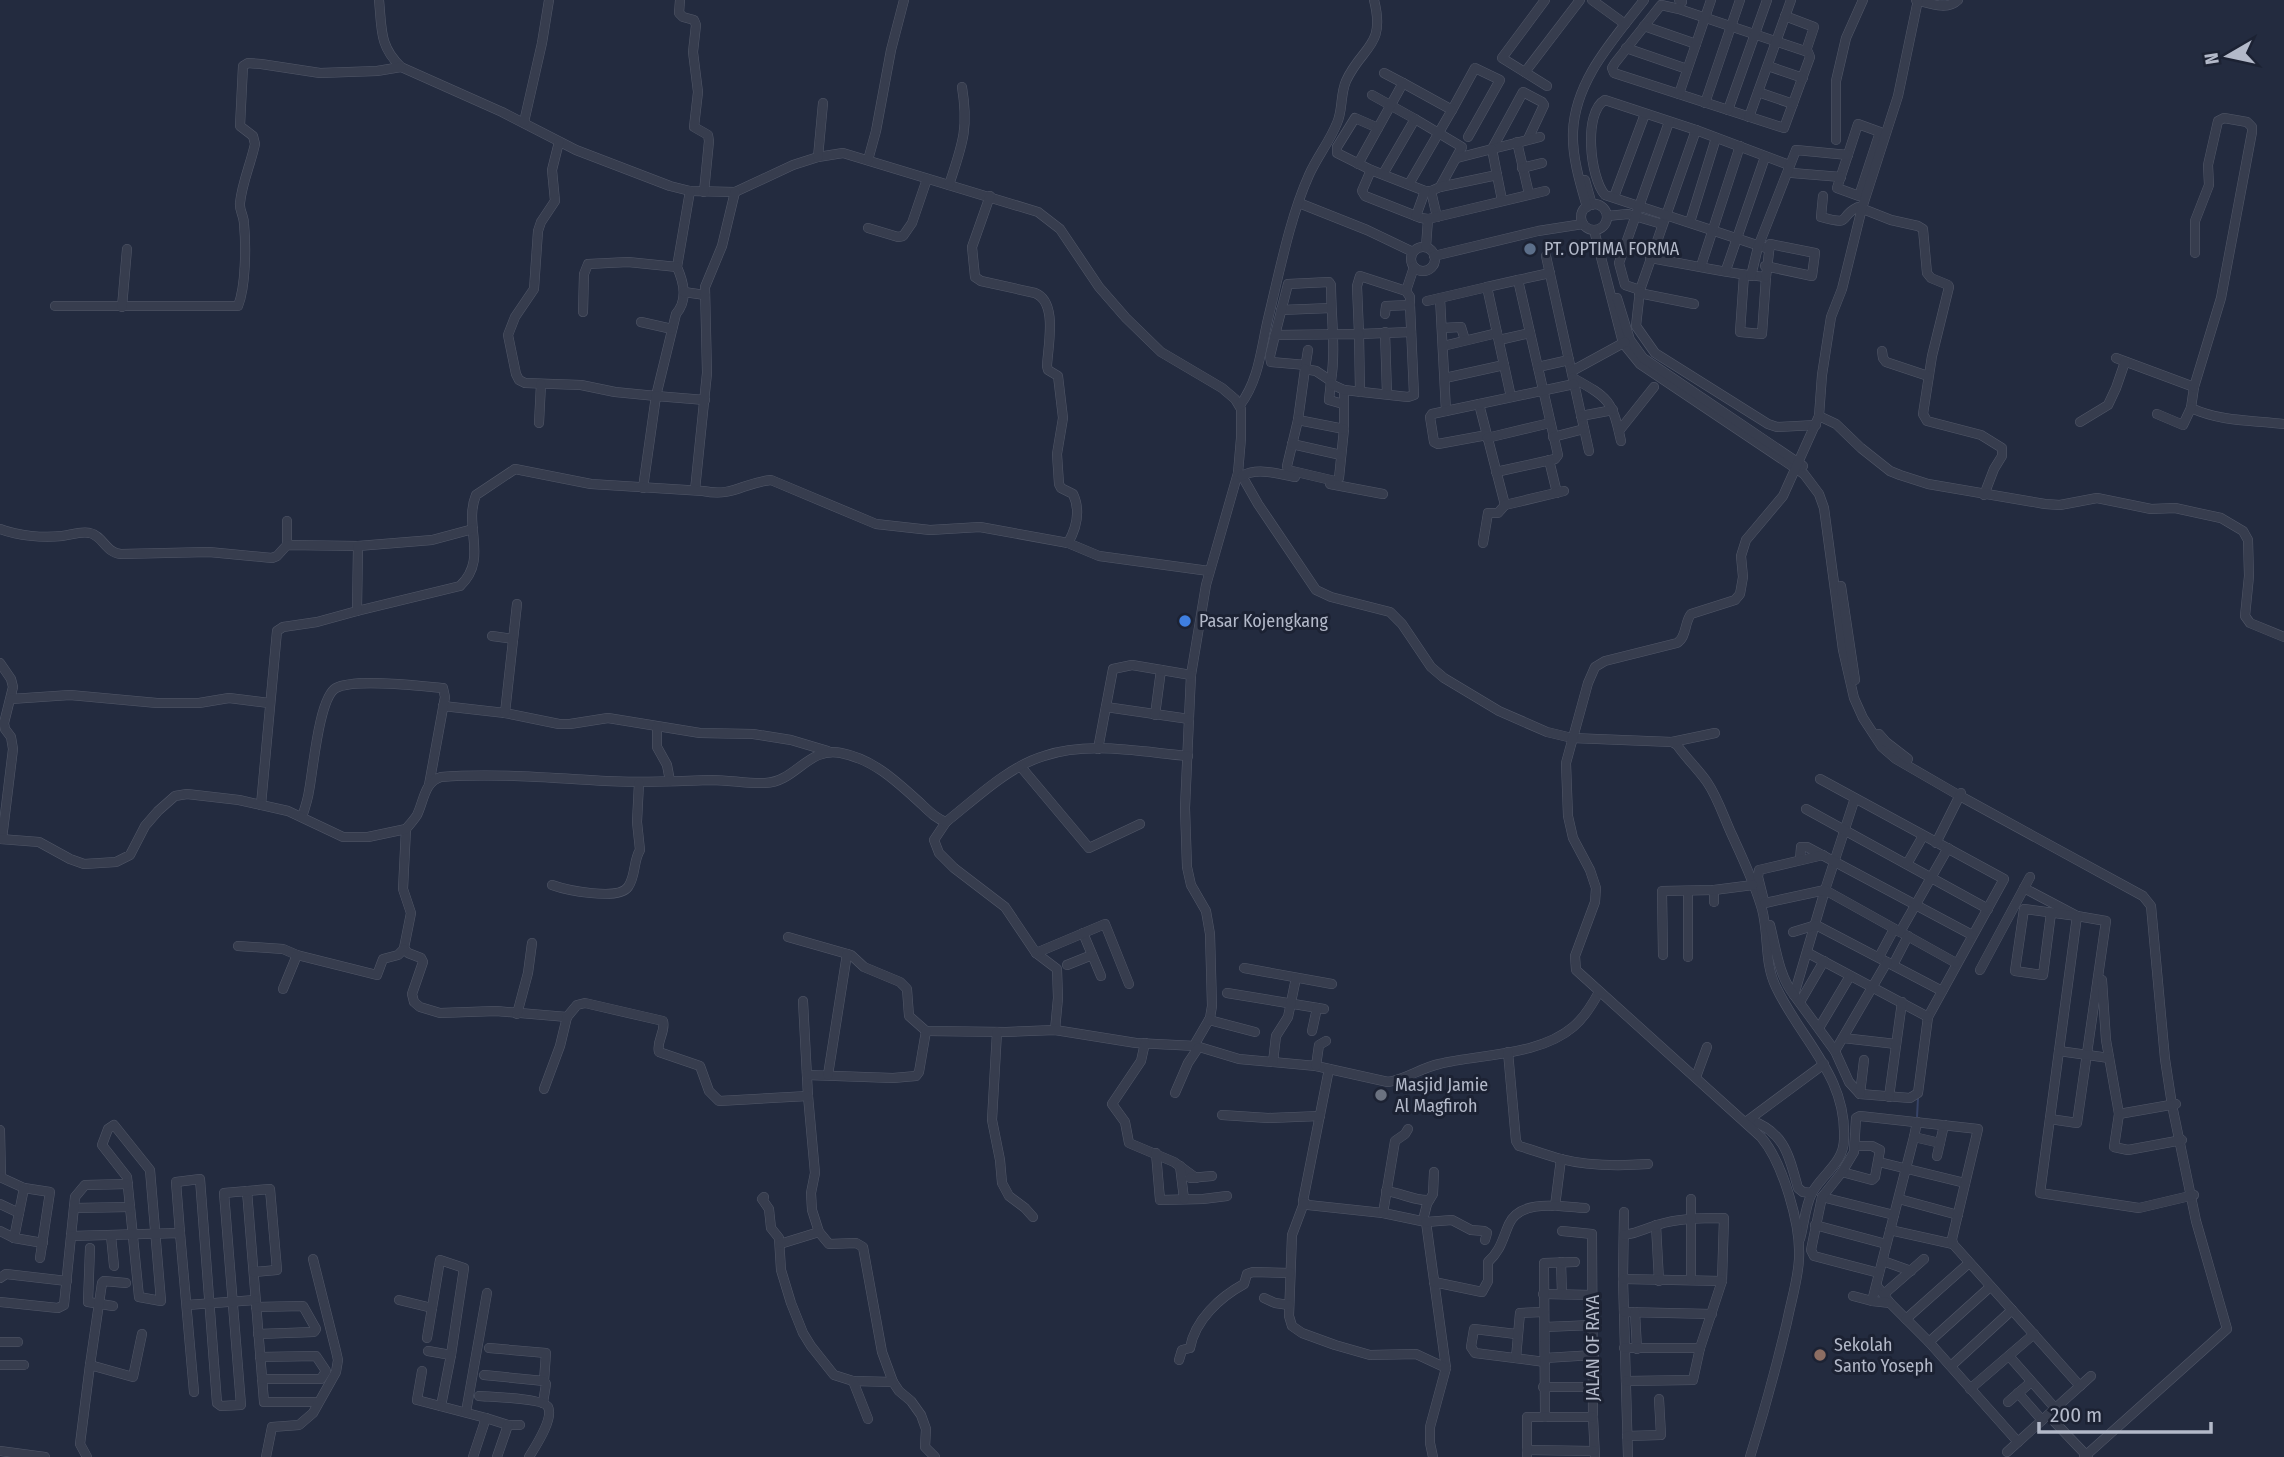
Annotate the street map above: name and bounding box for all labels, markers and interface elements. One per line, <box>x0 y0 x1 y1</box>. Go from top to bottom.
north arrow <box>2193 21 2263 91</box>
text: N <box>2199 51 2224 66</box>
place label: PT. OPTIMA FORMA <box>1544 238 1680 260</box>
marker: PT. OPTIMA FORMA <box>1522 241 1538 257</box>
place label: Pasar Kojengkang <box>1199 610 1329 632</box>
marker: Pasar Kojengkang <box>1177 613 1193 629</box>
place label: Masjid Jamie Al Magfiroh <box>1395 1074 1488 1117</box>
marker: Masjid Jamie Al Magfiroh <box>1373 1087 1389 1103</box>
street label: JALAN OF RAYA <box>1582 1294 1604 1401</box>
place label: Sekolah Santo Yoseph <box>1834 1334 1934 1377</box>
marker: Sekolah Santo Yoseph <box>1812 1347 1828 1363</box>
scale bar <box>2039 1390 2210 1434</box>
text: 200 m <box>2050 1402 2102 1428</box>

